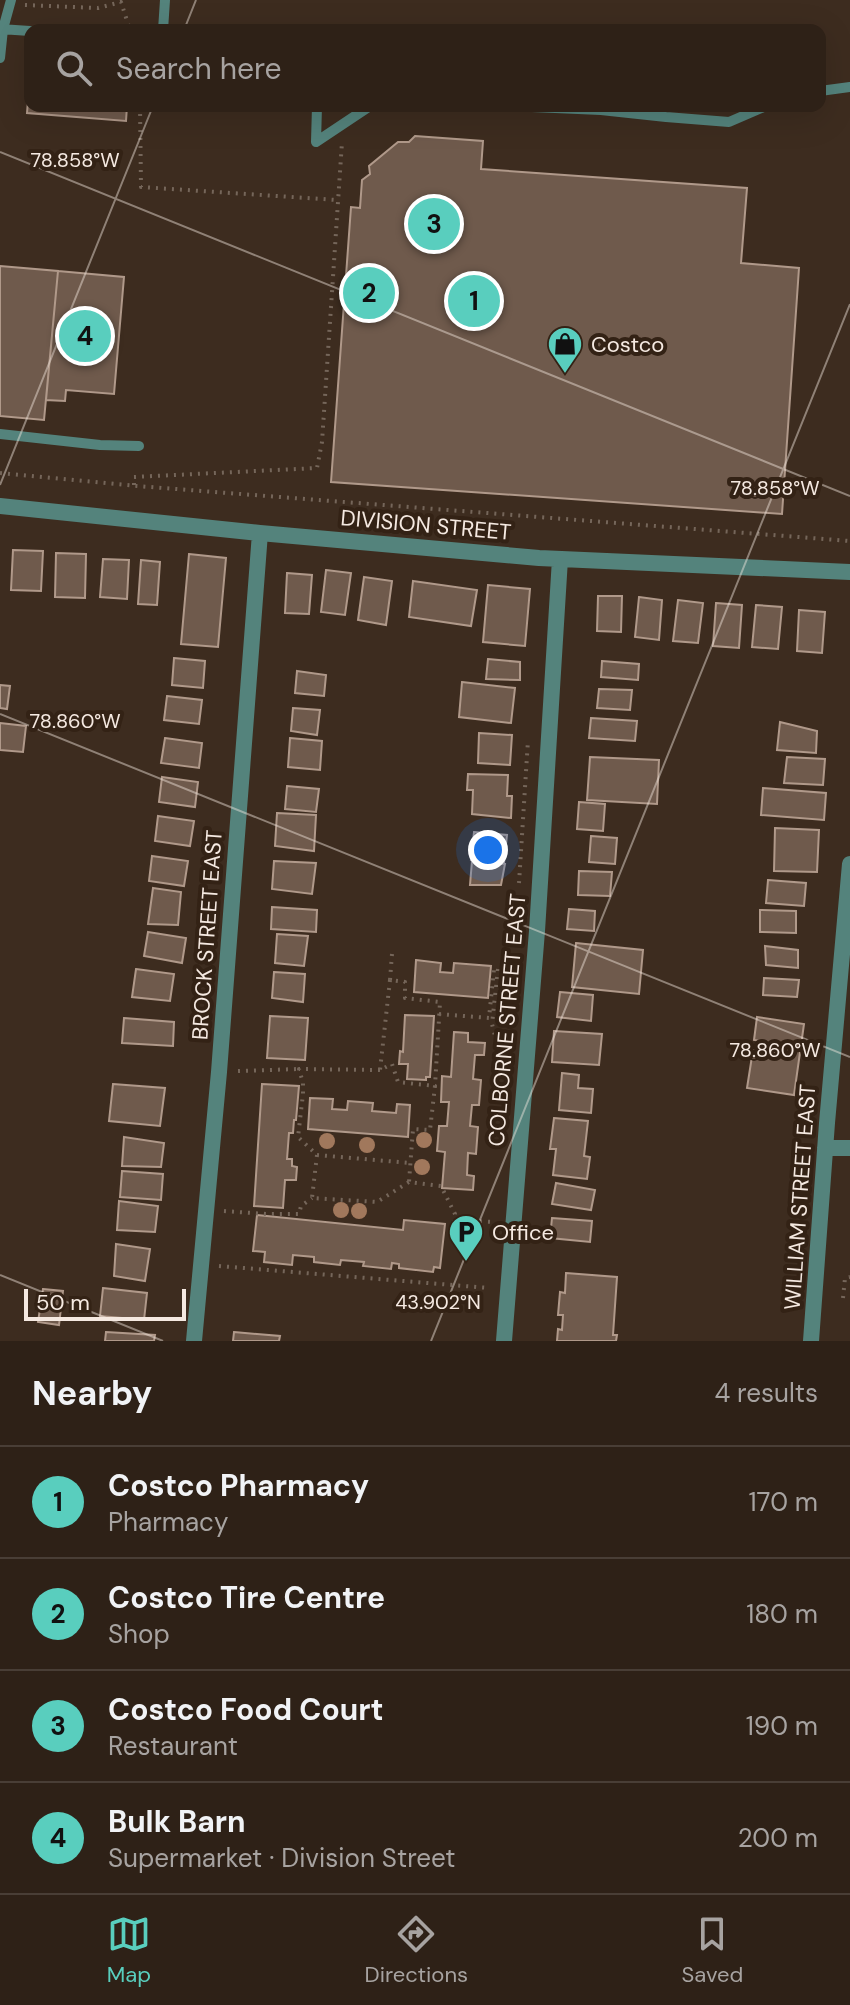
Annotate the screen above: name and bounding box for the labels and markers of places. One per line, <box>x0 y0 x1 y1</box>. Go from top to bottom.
pin: 3 <box>408 194 460 254</box>
pin: 2 <box>343 263 395 323</box>
pin: 1 <box>448 271 500 331</box>
pin: 4 <box>59 306 111 366</box>
shop icon: Costco <box>546 325 584 375</box>
place label: Costco <box>591 330 664 359</box>
parking icon: Office <box>447 1213 485 1263</box>
place label: Office <box>492 1218 554 1247</box>

